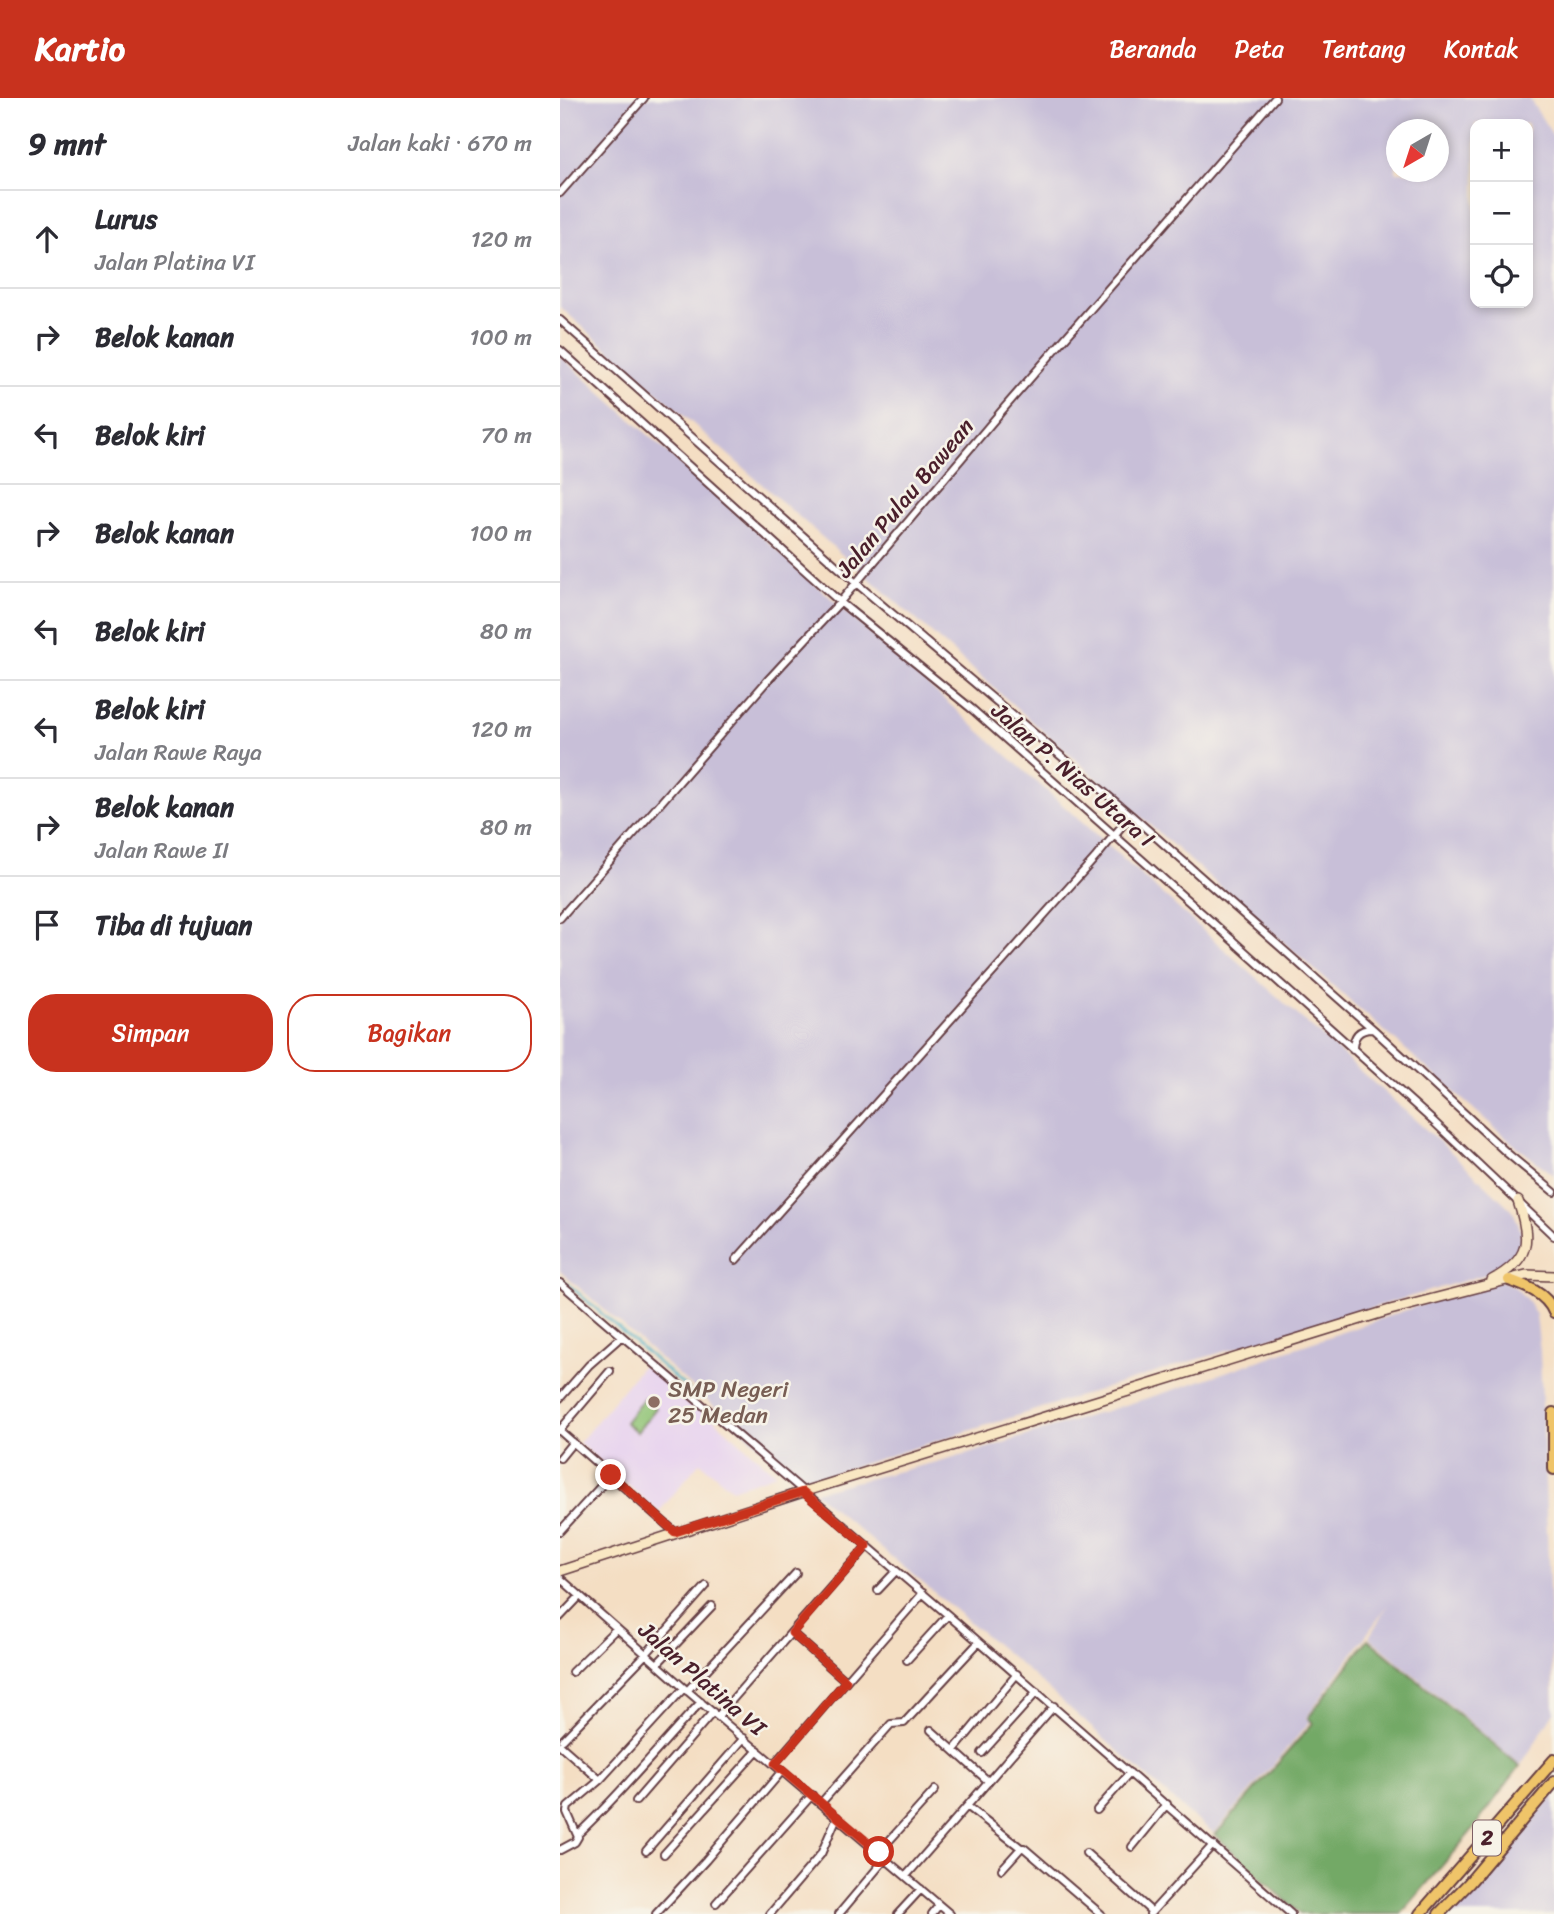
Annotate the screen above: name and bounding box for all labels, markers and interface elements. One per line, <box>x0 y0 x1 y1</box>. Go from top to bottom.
text: Kartio <box>35 20 125 78</box>
text: Beranda <box>1109 28 1196 70</box>
text: Peta <box>1234 28 1284 70</box>
text: Tentang <box>1322 28 1406 70</box>
text: Kontak <box>1444 28 1519 70</box>
text: 9 mnt <box>28 117 106 171</box>
north arrow <box>1386 119 1449 182</box>
map controls <box>1470 119 1533 308</box>
button: + <box>1470 119 1533 182</box>
text: Jalan kaki · 670 m <box>348 123 532 164</box>
button: − <box>1470 182 1533 245</box>
text: Lurus <box>95 196 158 242</box>
text: 120 m <box>471 219 532 260</box>
icon: ahead <box>28 220 66 258</box>
text: Jalan Platina VI <box>95 242 255 283</box>
button: locate <box>1470 245 1533 308</box>
text: Belok kanan <box>95 314 234 360</box>
text: 100 m <box>469 317 532 358</box>
icon: right <box>28 318 66 356</box>
street label: Jalan Pulau Bawean <box>825 409 985 588</box>
text: Belok kiri <box>95 412 205 458</box>
text: 70 m <box>481 415 532 456</box>
icon: left <box>28 416 66 454</box>
text: Belok kanan <box>95 510 234 556</box>
text: 100 m <box>469 513 532 554</box>
icon: right <box>28 514 66 552</box>
text: Belok kiri <box>95 608 205 654</box>
text: 80 m <box>480 611 532 652</box>
icon: left <box>28 612 66 650</box>
text: Belok kiri <box>95 686 205 732</box>
street label: Jalan P. Nias Utara I <box>981 691 1164 858</box>
text: 120 m <box>471 709 532 750</box>
icon: left <box>28 710 66 748</box>
text: Jalan Rawe Raya <box>95 732 262 773</box>
text: Belok kanan <box>95 784 234 830</box>
text: 80 m <box>480 807 532 848</box>
icon: right <box>28 808 66 846</box>
text: Jalan Rawe II <box>95 830 229 871</box>
text: Tiba di tujuan <box>95 902 252 948</box>
icon: arrive <box>28 906 66 944</box>
button: Simpan <box>28 994 273 1072</box>
button: Bagikan <box>287 994 532 1072</box>
place label: SMP Negeri 25 Medan <box>668 1369 789 1436</box>
marker: SMP Negeri 25 Medan <box>646 1394 662 1410</box>
route end <box>595 1459 626 1490</box>
street label: Jalan Platina VI <box>628 1611 777 1748</box>
road number: 2 <box>1473 1820 1501 1856</box>
route start <box>863 1836 894 1867</box>

